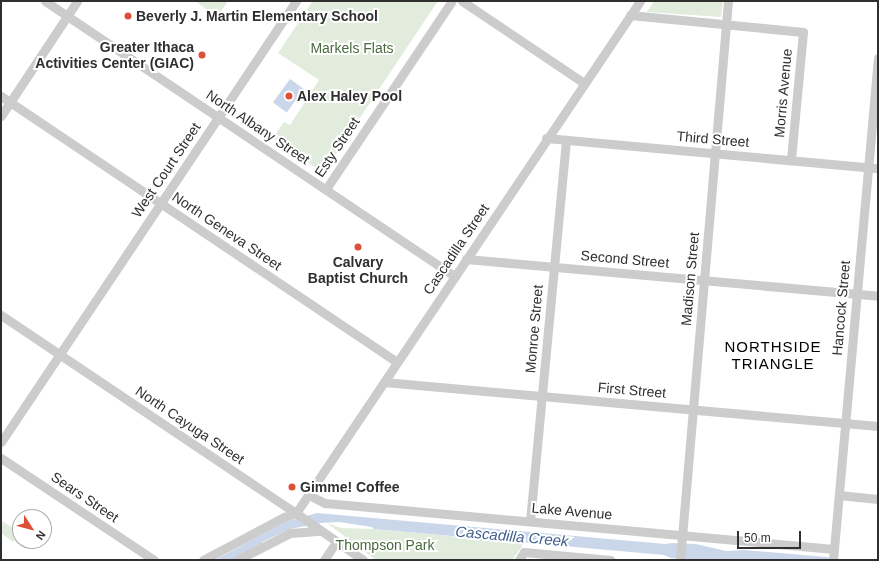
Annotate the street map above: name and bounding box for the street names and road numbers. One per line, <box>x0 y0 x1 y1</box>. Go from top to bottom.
street label: Morris Avenue <box>771 47 795 139</box>
street label: North Albany Street <box>203 86 313 168</box>
street label: Esty Street <box>311 114 363 180</box>
street label: West Court Street <box>128 119 204 221</box>
street label: Third Street <box>676 127 750 151</box>
street label: North Geneva Street <box>169 188 285 274</box>
street label: Cascadilla Street <box>419 200 493 298</box>
street label: Madison Street <box>678 231 702 327</box>
street label: Second Street <box>580 247 670 271</box>
street label: Hancock Street <box>828 260 854 356</box>
street label: Monroe Street <box>522 284 546 374</box>
street label: First Street <box>597 379 667 401</box>
street label: North Cayuga Street <box>132 382 248 468</box>
street label: Sears Street <box>48 468 122 526</box>
street label: Lake Avenue <box>531 499 613 523</box>

